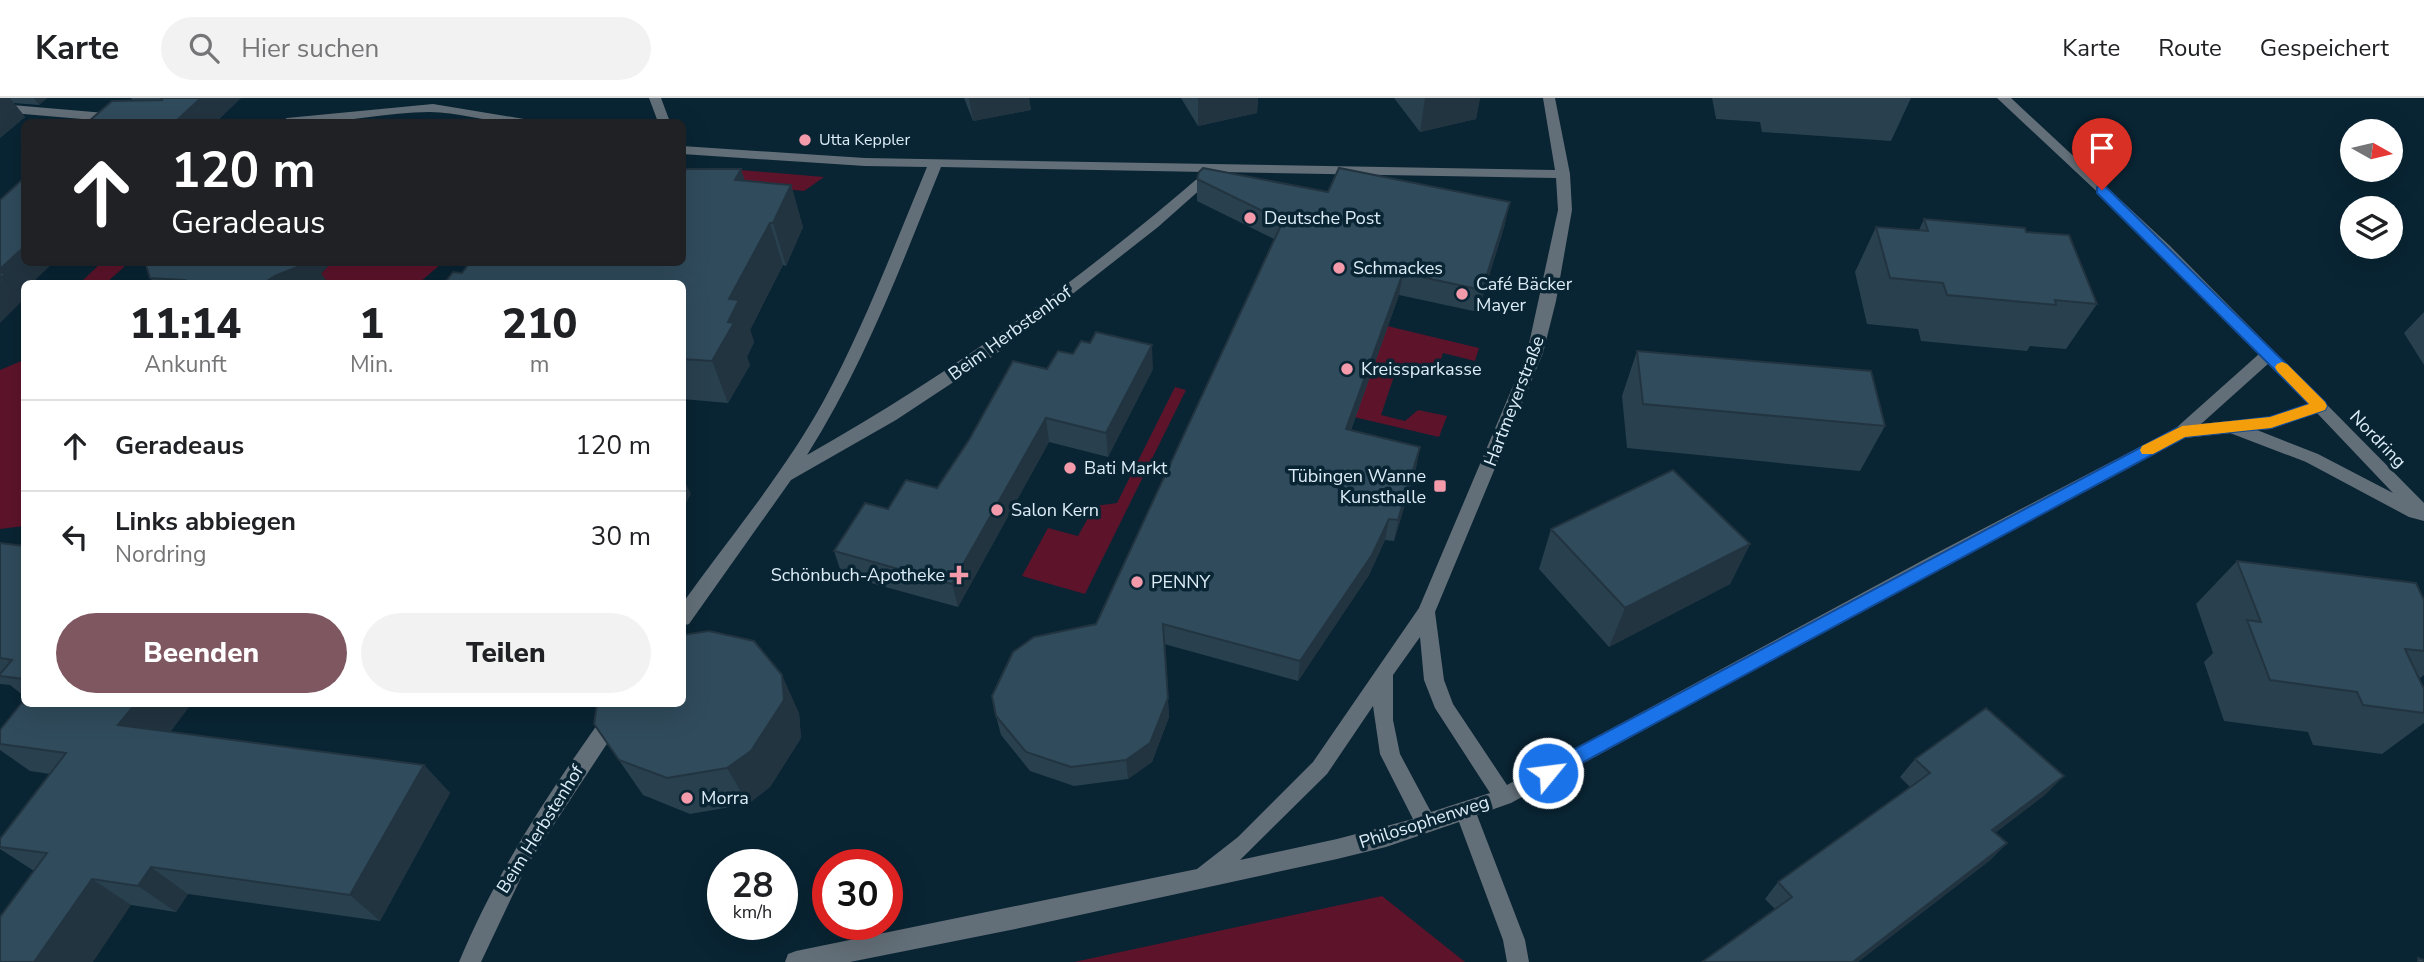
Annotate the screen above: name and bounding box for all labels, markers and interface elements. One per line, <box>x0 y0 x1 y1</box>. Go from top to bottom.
search box <box>161 17 651 80</box>
text: Karte <box>35 26 119 71</box>
icon: search <box>185 29 223 67</box>
text: Hier suchen <box>241 31 379 66</box>
text: Karte <box>2062 32 2120 64</box>
text: Route <box>2158 32 2222 64</box>
text: Gespeichert <box>2260 32 2389 64</box>
pin <box>2072 118 2132 190</box>
north arrow <box>2340 119 2403 182</box>
map controls <box>2340 119 2403 259</box>
place label: Utta Keppler <box>819 129 910 151</box>
icon: arrive <box>2083 129 2121 167</box>
marker: Utta Keppler <box>797 132 813 148</box>
text: 120 m <box>171 137 315 204</box>
icon: ahead <box>56 147 147 238</box>
button: layers <box>2340 196 2403 259</box>
text: Geradeaus <box>171 201 326 244</box>
place label: Deutsche Post <box>1264 206 1381 230</box>
marker: Deutsche Post <box>1242 210 1258 226</box>
place label: Schmackes <box>1353 256 1443 280</box>
marker: Schmackes <box>1331 260 1347 276</box>
place label: Café Bäcker Mayer <box>1476 272 1573 317</box>
street label: Beim Herbstenhof <box>944 280 1077 386</box>
marker: Café Bäcker Mayer <box>1454 286 1470 302</box>
text: 11:14 <box>130 296 241 353</box>
text: 1 <box>359 296 384 353</box>
text: 210 <box>502 296 577 353</box>
street label: Hartmeyerstraße <box>1478 332 1550 470</box>
text: Ankunft <box>144 349 227 380</box>
text: Min. <box>350 349 393 380</box>
text: m <box>530 349 549 380</box>
place label: Kreissparkasse <box>1361 357 1481 381</box>
marker: Kreissparkasse <box>1339 361 1355 377</box>
street label: Nordring <box>2345 405 2411 473</box>
icon: ahead <box>56 427 94 465</box>
text: Geradeaus <box>115 428 244 463</box>
text: 120 m <box>575 428 651 463</box>
place label: Bati Markt <box>1084 456 1168 480</box>
marker: Bati Markt <box>1062 460 1078 476</box>
place label: Tübingen Wanne Kunsthalle <box>1288 464 1426 509</box>
marker: Tübingen Wanne Kunsthalle <box>1432 478 1448 494</box>
place label: Salon Kern <box>1011 498 1099 522</box>
marker: Salon Kern <box>989 502 1005 518</box>
text: Links abbiegen <box>115 504 296 539</box>
icon: left <box>56 518 94 556</box>
text: 30 m <box>591 519 651 554</box>
text: Nordring <box>115 539 206 570</box>
place label: Schönbuch-Apotheke <box>771 563 945 587</box>
marker: Schönbuch-Apotheke <box>951 567 967 583</box>
place label: PENNY <box>1151 570 1211 594</box>
marker: PENNY <box>1129 574 1145 590</box>
button: Beenden <box>56 613 347 693</box>
button: Teilen <box>361 613 651 693</box>
position arrow <box>1511 736 1585 810</box>
street label: Beim Herbstenhof <box>491 760 590 898</box>
place label: Morra <box>701 786 749 810</box>
marker: Morra <box>679 790 695 806</box>
street label: Philosophenweg <box>1356 790 1492 854</box>
speed limit sign: 30 <box>812 849 903 940</box>
text: 28 <box>731 862 774 909</box>
text: km/h <box>733 900 772 924</box>

